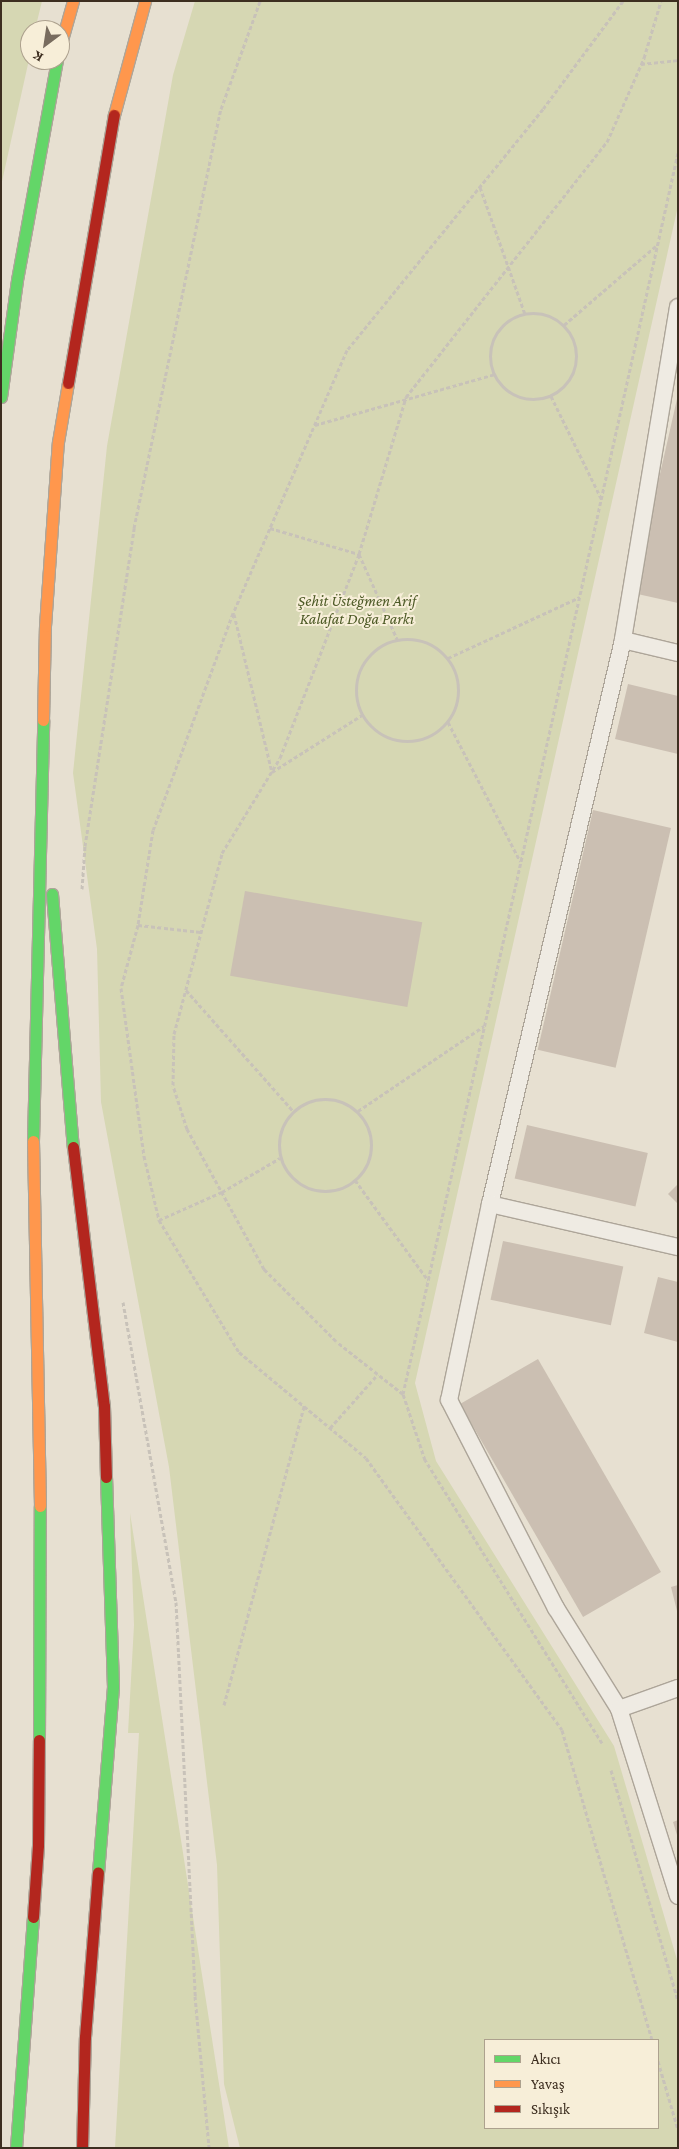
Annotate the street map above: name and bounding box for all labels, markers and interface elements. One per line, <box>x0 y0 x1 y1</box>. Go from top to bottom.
north arrow <box>20 20 70 70</box>
text: K <box>30 48 46 66</box>
park label: Şehit Üsteğmen Arif Kalafat Doğa Parkı <box>298 591 416 629</box>
legend <box>484 2039 659 2129</box>
text: Akıcı <box>531 2051 561 2067</box>
text: Yavaş <box>531 2076 565 2092</box>
text: Sıkışık <box>531 2101 570 2117</box>

